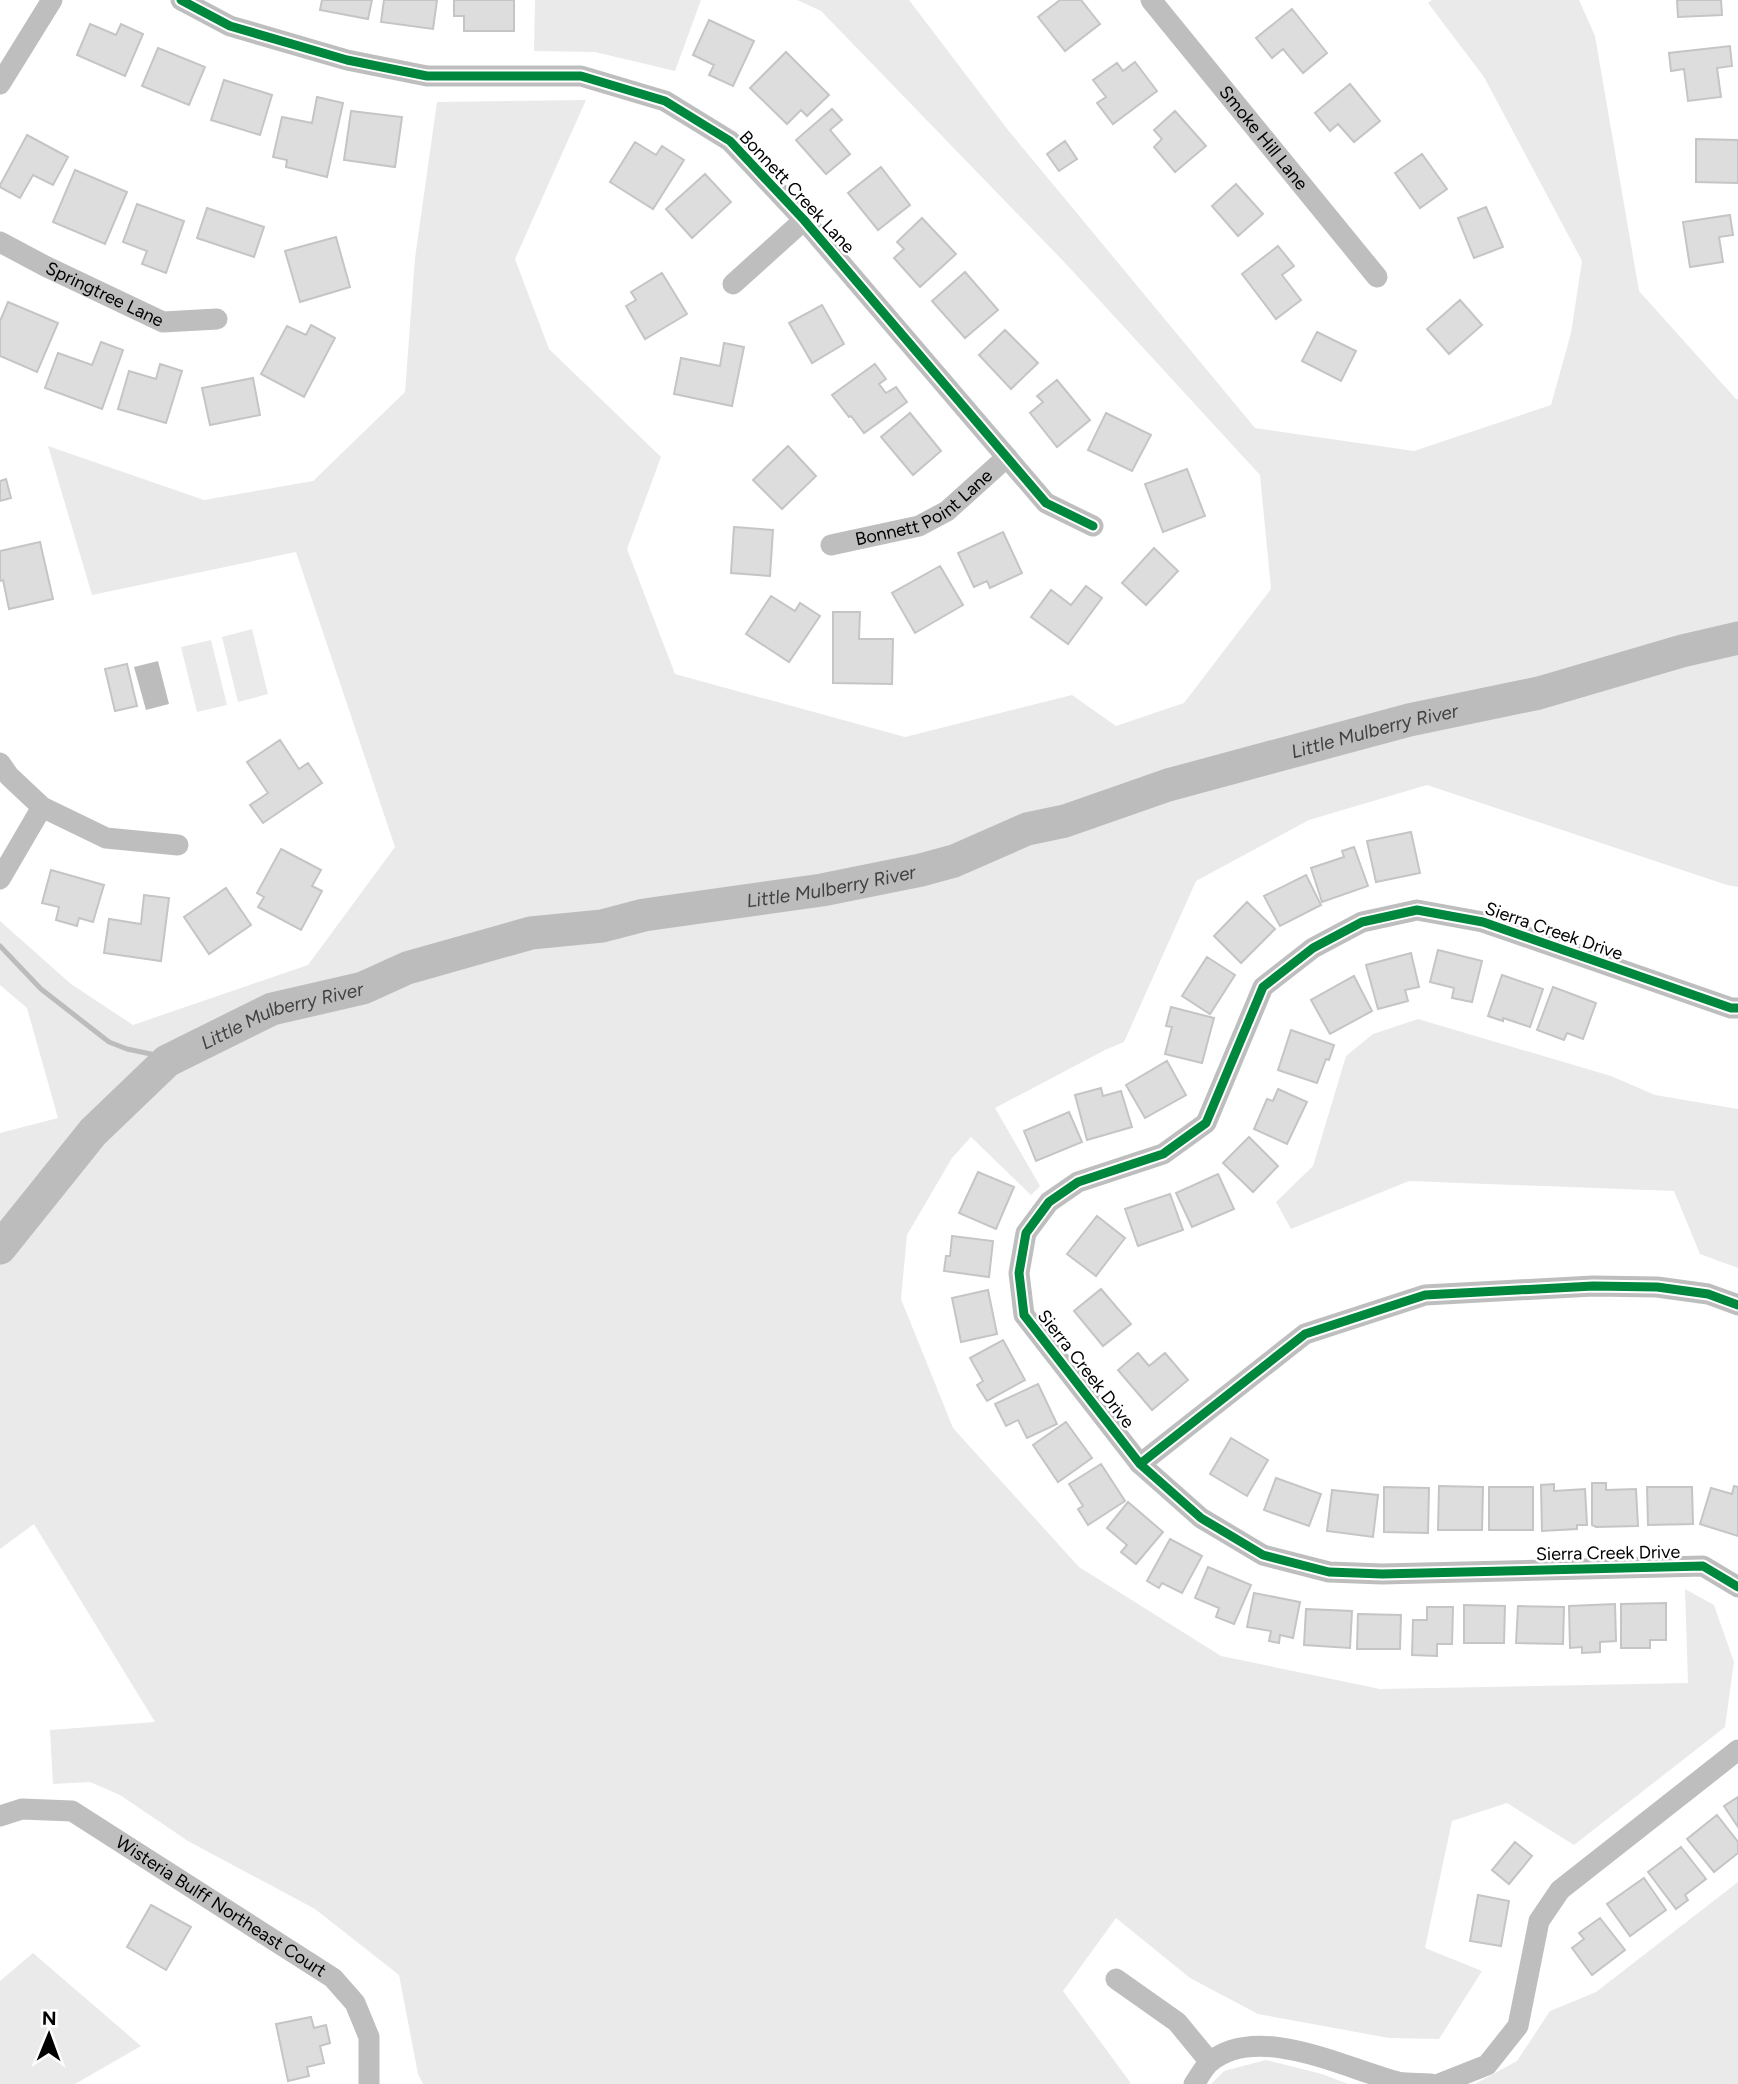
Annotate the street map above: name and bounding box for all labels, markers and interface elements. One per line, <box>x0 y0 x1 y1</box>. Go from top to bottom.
street label: Smoke Hill Lane <box>1214 81 1313 195</box>
street label: Bonnett Creek Lane <box>734 126 860 258</box>
street label: Springtree Lane <box>42 257 167 332</box>
street label: Bonnett Point Lane <box>853 464 997 550</box>
water label: Little Mulberry River <box>1289 699 1461 763</box>
water label: Little Mulberry River <box>745 860 918 912</box>
street label: Sierra Creek Drive <box>1482 897 1626 965</box>
water label: Little Mulberry River <box>197 977 366 1054</box>
street label: Sierra Creek Drive <box>1033 1305 1139 1433</box>
street label: Sierra Creek Drive <box>1536 1541 1681 1565</box>
street label: Wisteria Bulff Northeast Court <box>112 1831 330 1982</box>
north arrow <box>14 2000 84 2070</box>
text: N <box>42 2007 57 2030</box>

